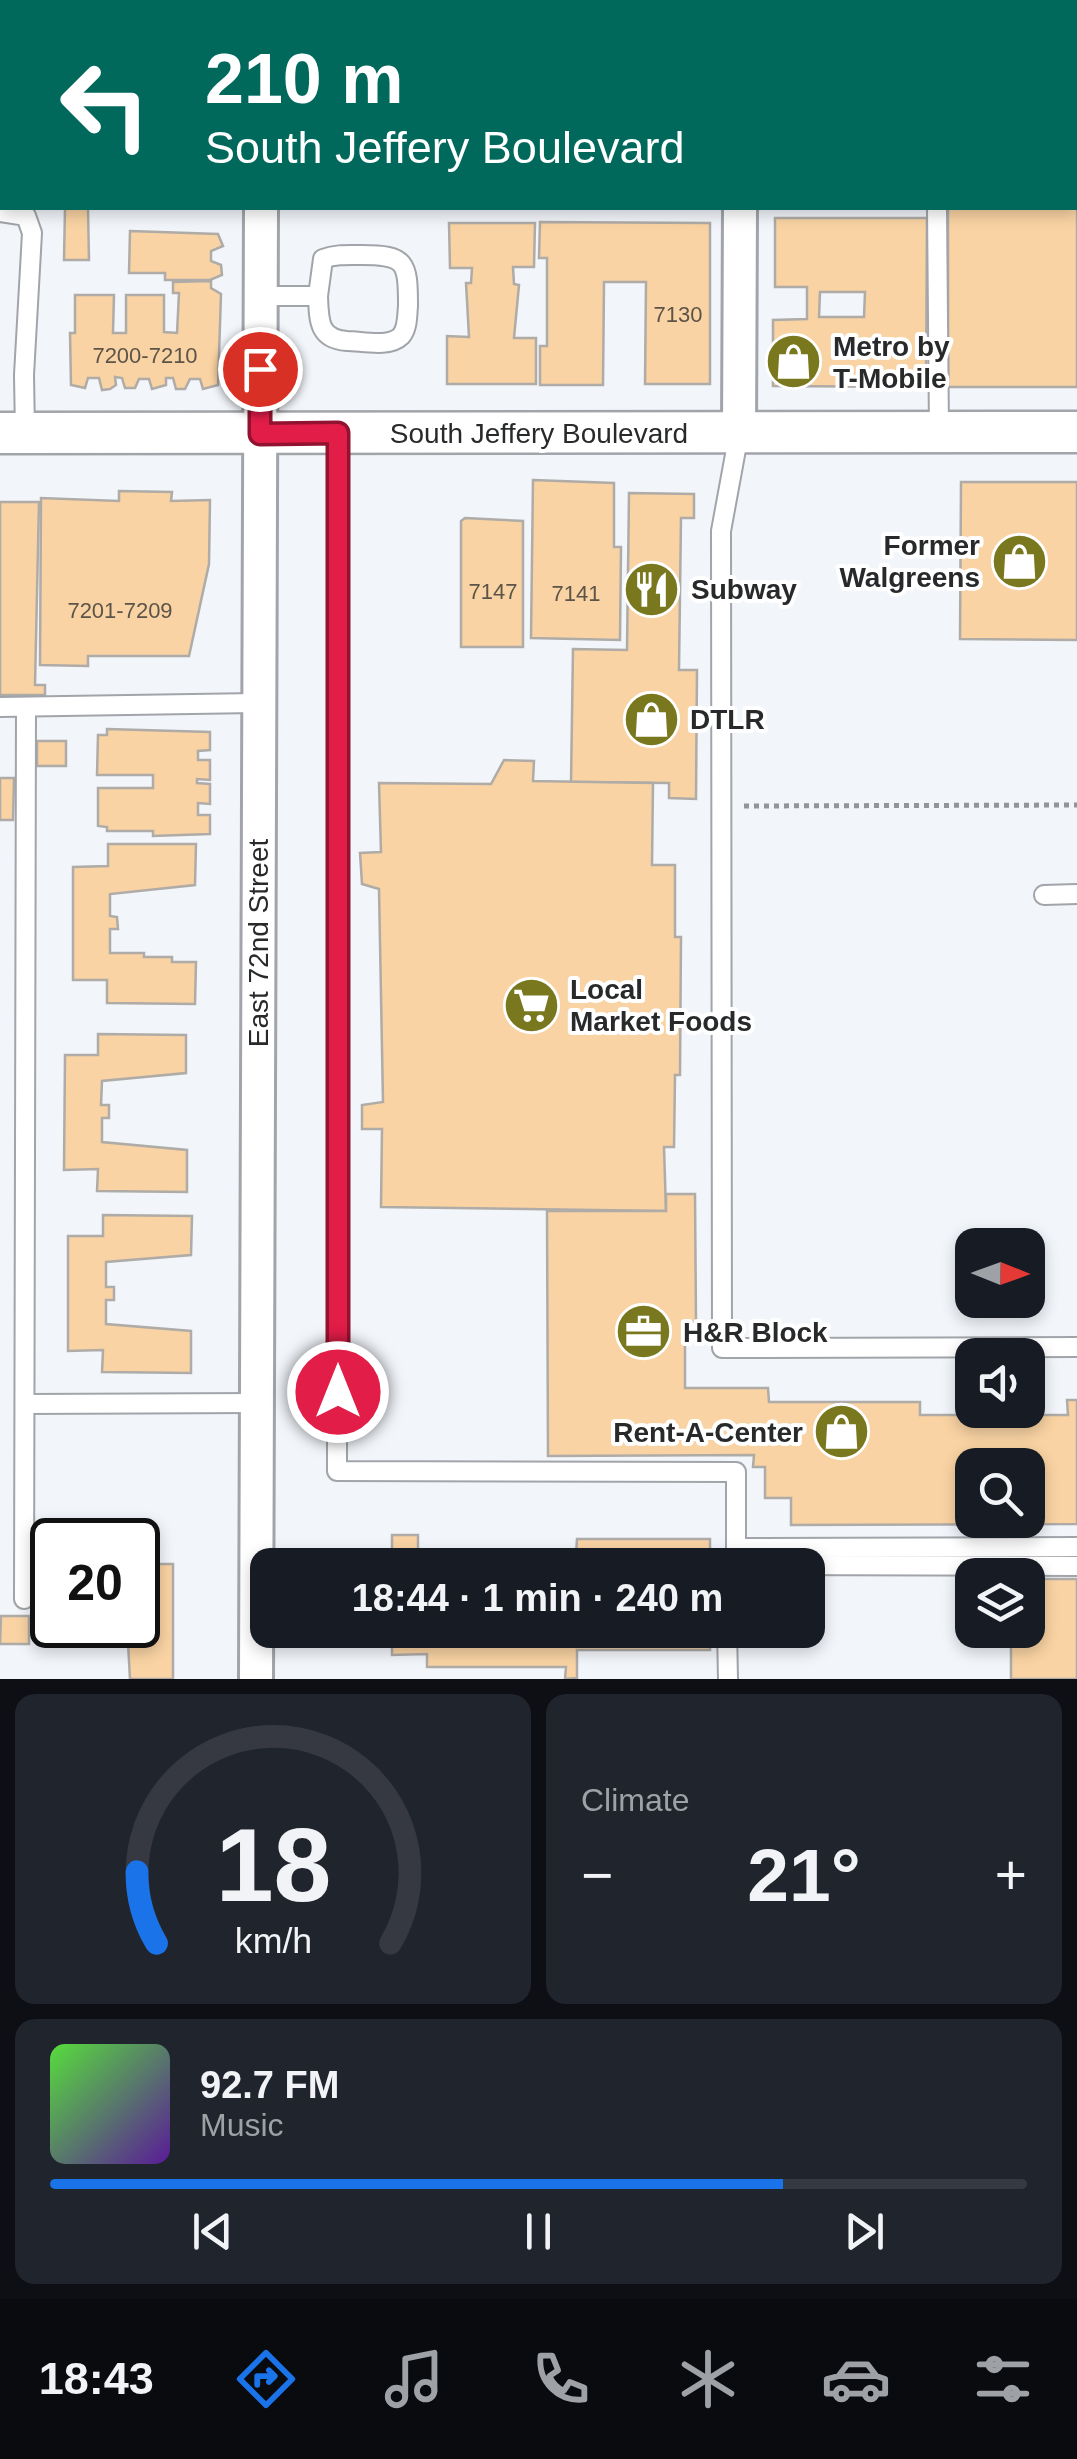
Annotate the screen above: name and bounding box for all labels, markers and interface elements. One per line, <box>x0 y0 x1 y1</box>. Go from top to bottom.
icon: left <box>40 40 170 170</box>
text: 210 m <box>205 40 403 118</box>
text: South Jeffery Boulevard <box>205 122 684 173</box>
house number: 7130 <box>654 302 702 327</box>
pin <box>218 327 303 412</box>
place label: Metro by T-Mobile <box>833 331 950 394</box>
shop icon: Metro by T-Mobile <box>764 332 824 392</box>
icon: arrive <box>233 342 288 397</box>
house number: 7200-7210 <box>92 343 198 368</box>
street label: South Jeffery Boulevard <box>390 418 688 449</box>
place label: Former Walgreens <box>839 530 980 593</box>
shop icon: Former Walgreens <box>989 531 1049 591</box>
restaurant icon: Subway <box>622 559 682 619</box>
place label: Subway <box>691 574 797 605</box>
house number: 7147 <box>469 579 517 604</box>
house number: 7141 <box>552 581 600 606</box>
house number: 7201-7209 <box>67 598 173 623</box>
shop icon: DTLR <box>621 689 681 749</box>
place label: DTLR <box>690 704 765 735</box>
street label: East 72nd Street <box>243 838 274 1047</box>
place label: Local Market Foods <box>570 974 752 1037</box>
supermarket icon: Local Market Foods <box>501 975 561 1035</box>
north arrow <box>955 1228 1045 1318</box>
map controls <box>955 1228 1045 1648</box>
office icon: H&R Block <box>614 1302 674 1362</box>
place label: H&R Block <box>683 1317 828 1348</box>
button: sound <box>955 1338 1045 1428</box>
position arrow <box>286 1340 390 1444</box>
shop icon: Rent-A-Center <box>812 1402 872 1462</box>
place label: Rent-A-Center <box>613 1417 803 1448</box>
button: search <box>955 1448 1045 1538</box>
speed limit sign: 20 <box>30 1518 160 1648</box>
button: layers <box>955 1558 1045 1648</box>
text: 18:44 · 1 min · 240 m <box>352 1577 723 1619</box>
text: Climate <box>581 1782 689 1818</box>
text: 18 <box>215 1807 331 1923</box>
text: 21° <box>747 1833 861 1917</box>
text: − <box>581 1844 613 1906</box>
text: + <box>995 1844 1027 1906</box>
text: km/h <box>234 1921 312 1961</box>
text: 92.7 FM <box>200 2064 339 2106</box>
text: Music <box>200 2107 284 2143</box>
icon: previous <box>185 2204 240 2259</box>
icon: pause <box>511 2204 566 2259</box>
icon: next <box>837 2204 892 2259</box>
icon: directions <box>231 2344 301 2414</box>
icon: music <box>379 2344 449 2414</box>
icon: phone <box>526 2344 596 2414</box>
icon: climate <box>673 2344 743 2414</box>
icon: car <box>821 2344 891 2414</box>
icon: filters <box>968 2344 1038 2414</box>
text: 18:43 <box>39 2353 154 2404</box>

